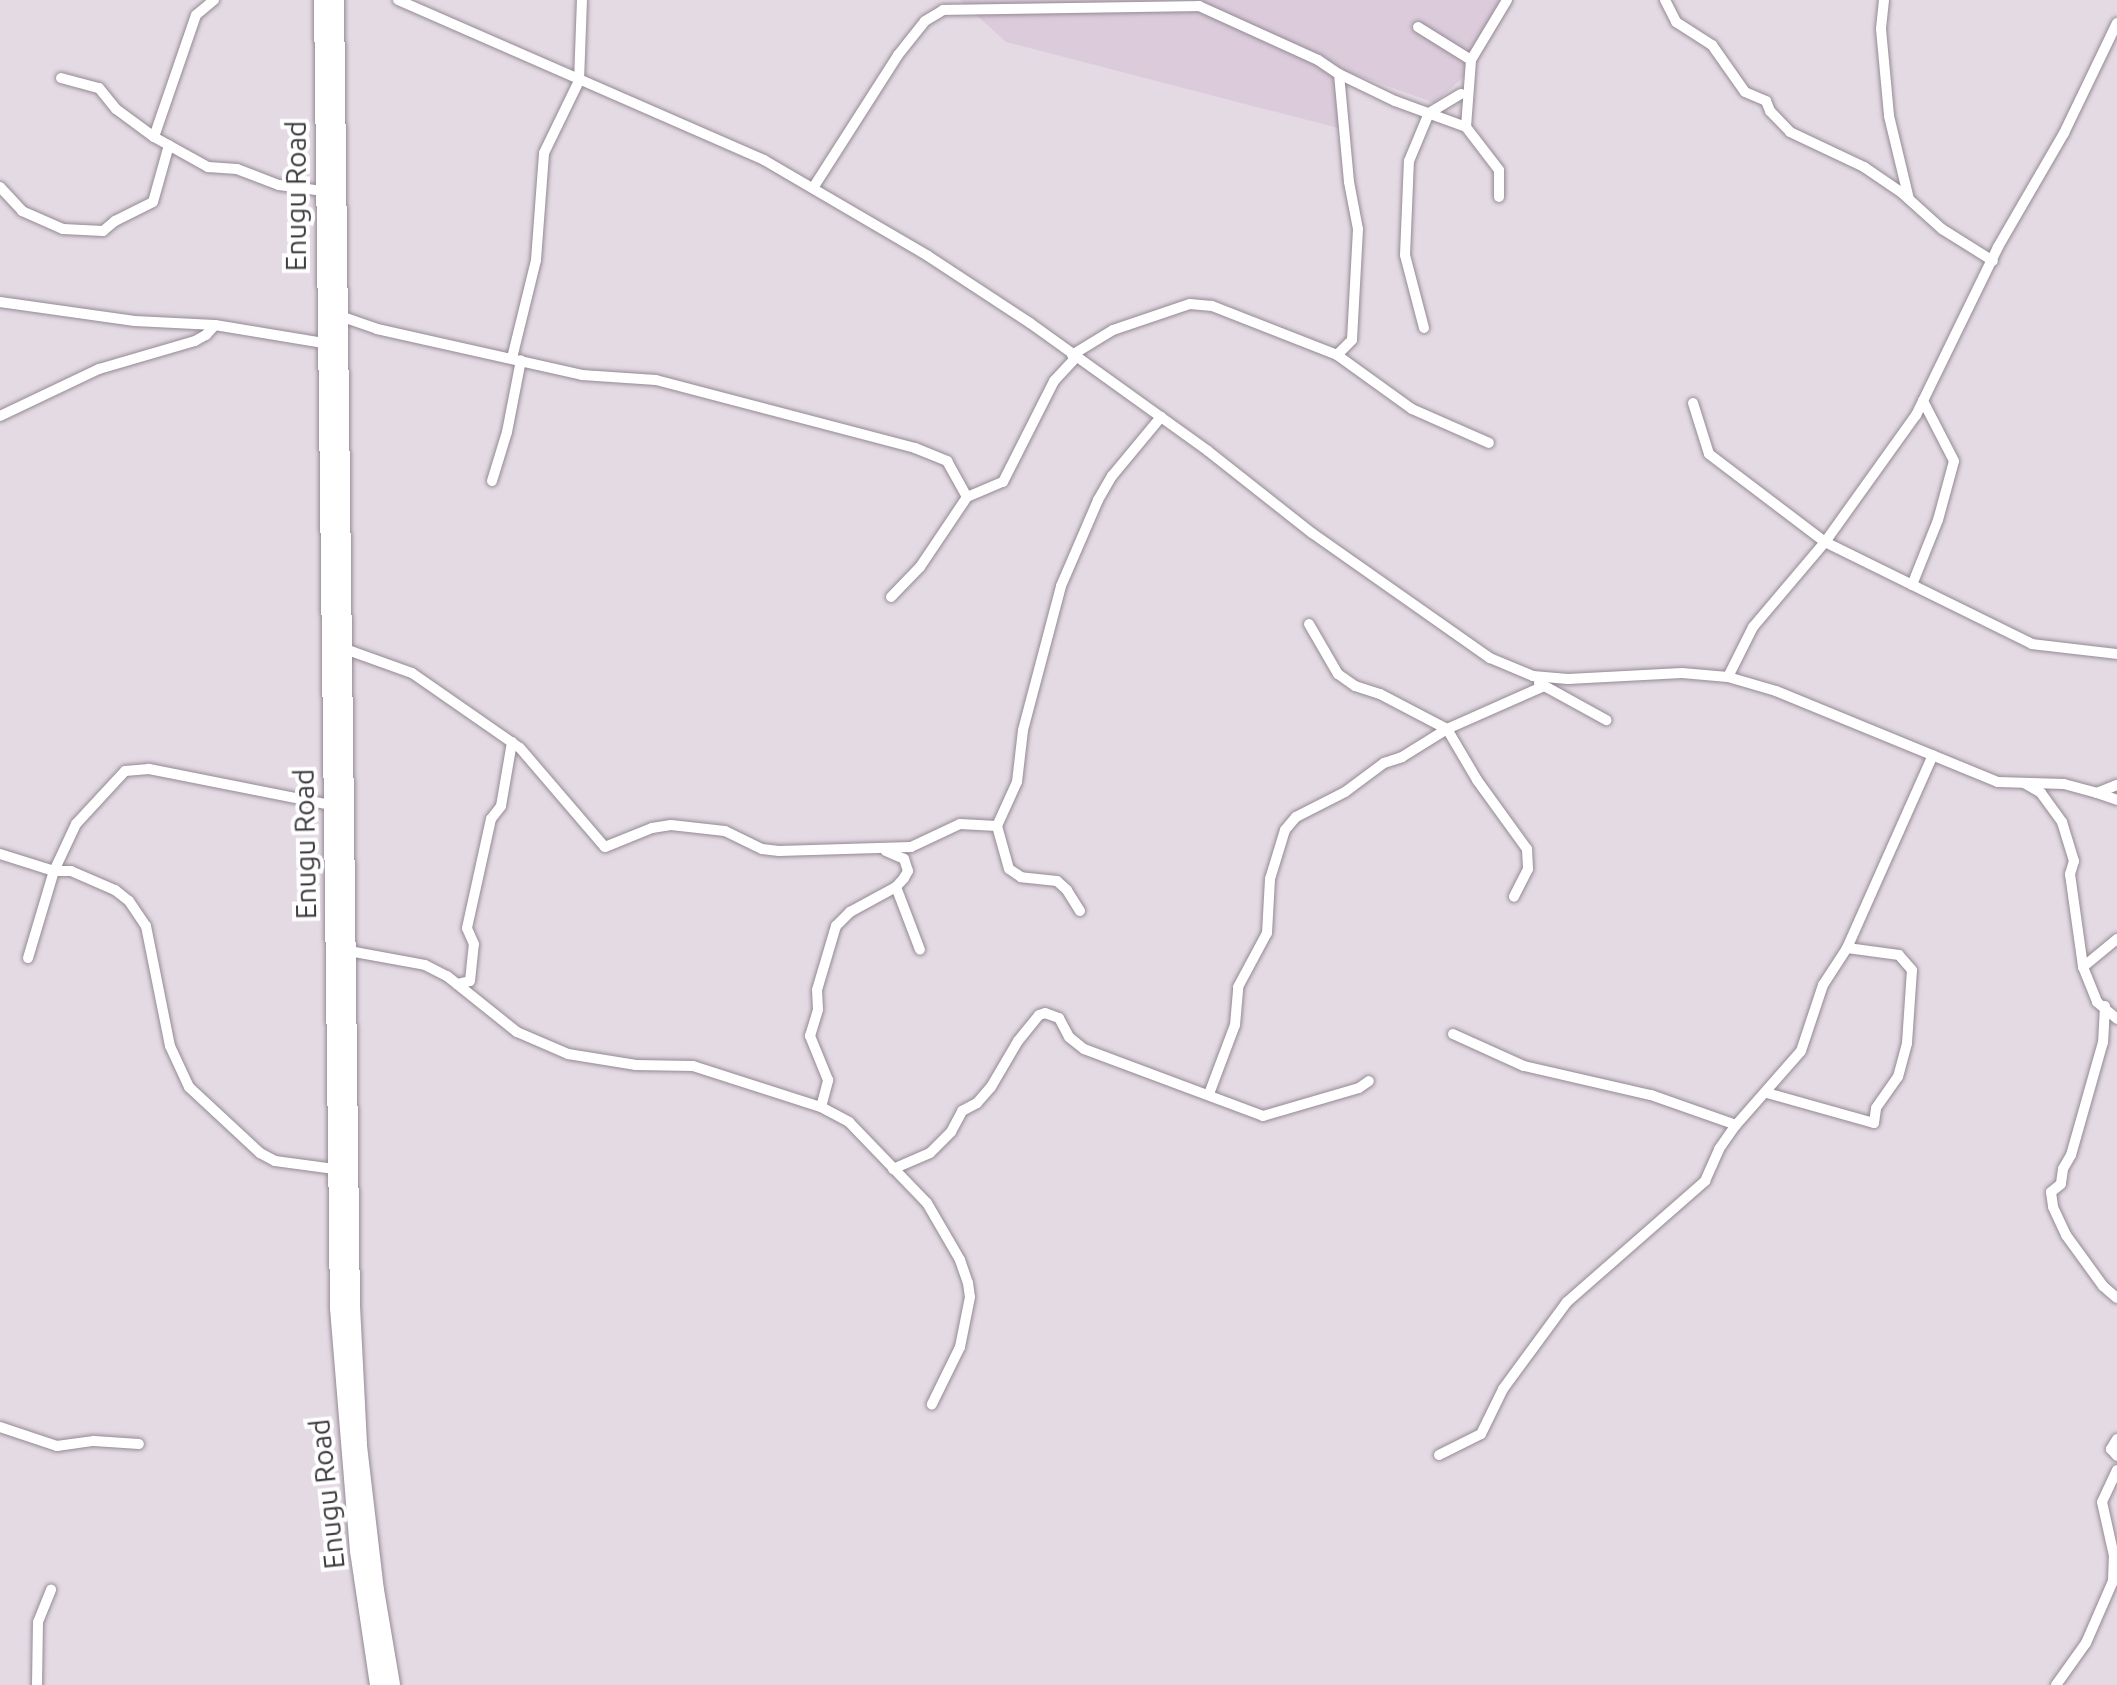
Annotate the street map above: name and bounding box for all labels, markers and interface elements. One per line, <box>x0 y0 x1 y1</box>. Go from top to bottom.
street label: Enugu Road <box>279 121 313 271</box>
street label: Enugu Road <box>287 768 323 920</box>
street label: Enugu Road <box>302 1417 352 1571</box>

